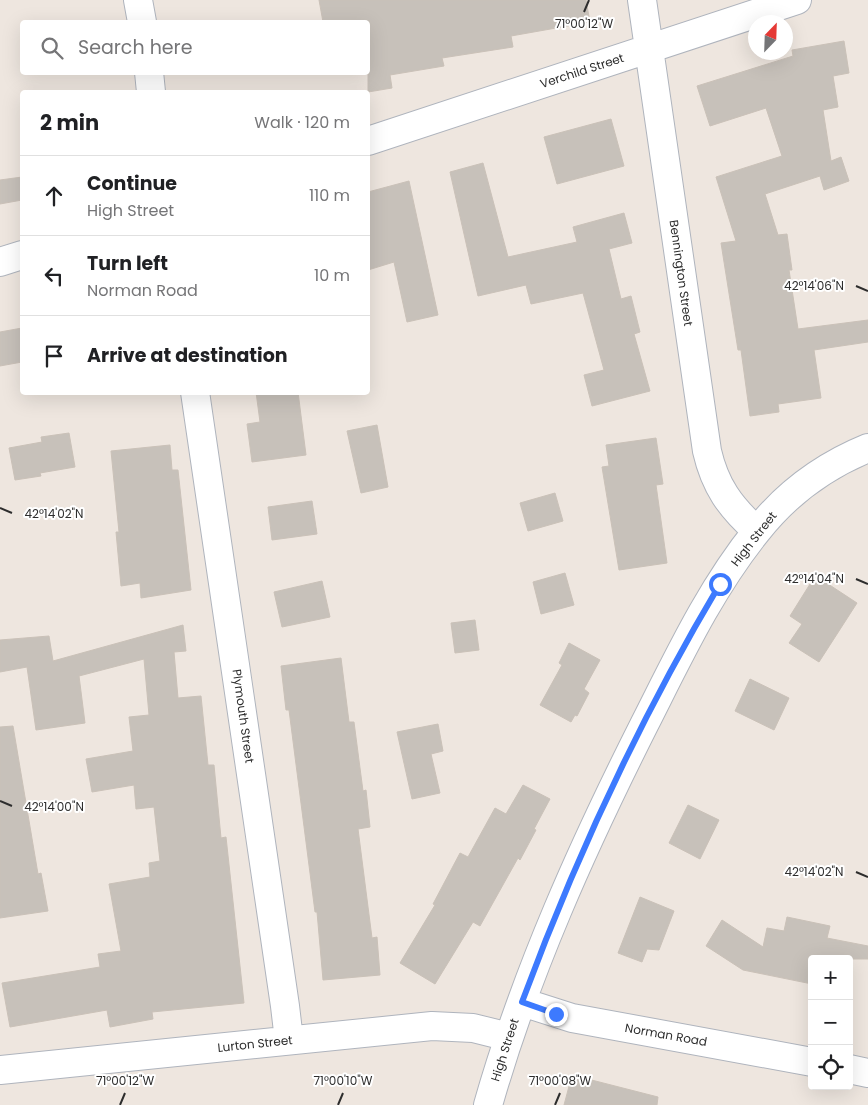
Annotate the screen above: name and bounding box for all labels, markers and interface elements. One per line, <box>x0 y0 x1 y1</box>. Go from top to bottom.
text: 71°00'12"W <box>555 15 613 32</box>
north arrow <box>748 15 793 60</box>
search box <box>20 20 370 75</box>
icon: search <box>38 34 66 62</box>
text: Search here <box>78 34 192 61</box>
street label: Verchild Street <box>538 49 626 92</box>
text: 2 min <box>40 108 99 137</box>
text: Walk · 120 m <box>254 111 350 134</box>
text: Continue <box>87 170 177 197</box>
icon: ahead <box>40 182 68 210</box>
text: 110 m <box>309 184 350 207</box>
text: High Street <box>87 199 174 222</box>
street label: Bennington Street <box>666 219 697 327</box>
text: Turn left <box>87 250 168 277</box>
icon: left <box>40 262 68 290</box>
text: 10 m <box>314 264 350 287</box>
text: 42°14'06"N <box>784 277 844 294</box>
text: Norman Road <box>87 279 198 302</box>
icon: arrive <box>40 342 68 370</box>
text: Arrive at destination <box>87 342 288 369</box>
text: 42°14'02"N <box>24 505 84 522</box>
street label: High Street <box>727 508 780 570</box>
text: 42°14'04"N <box>784 570 844 587</box>
route start <box>709 573 732 596</box>
street label: Plymouth Street <box>228 668 259 764</box>
text: 42°14'00"N <box>24 798 84 815</box>
text: 42°14'02"N <box>784 863 844 880</box>
map controls <box>808 955 853 1090</box>
button: + <box>808 955 853 1000</box>
button: − <box>808 1000 853 1045</box>
route end <box>545 1003 568 1026</box>
street label: High Street <box>486 1016 523 1084</box>
street label: Norman Road <box>624 1019 709 1050</box>
street label: Lurton Street <box>217 1031 293 1056</box>
button: locate <box>808 1045 853 1090</box>
text: 71°00'12"W <box>96 1072 154 1089</box>
text: 71°00'10"W <box>314 1072 373 1089</box>
text: 71°00'08"W <box>529 1072 592 1089</box>

